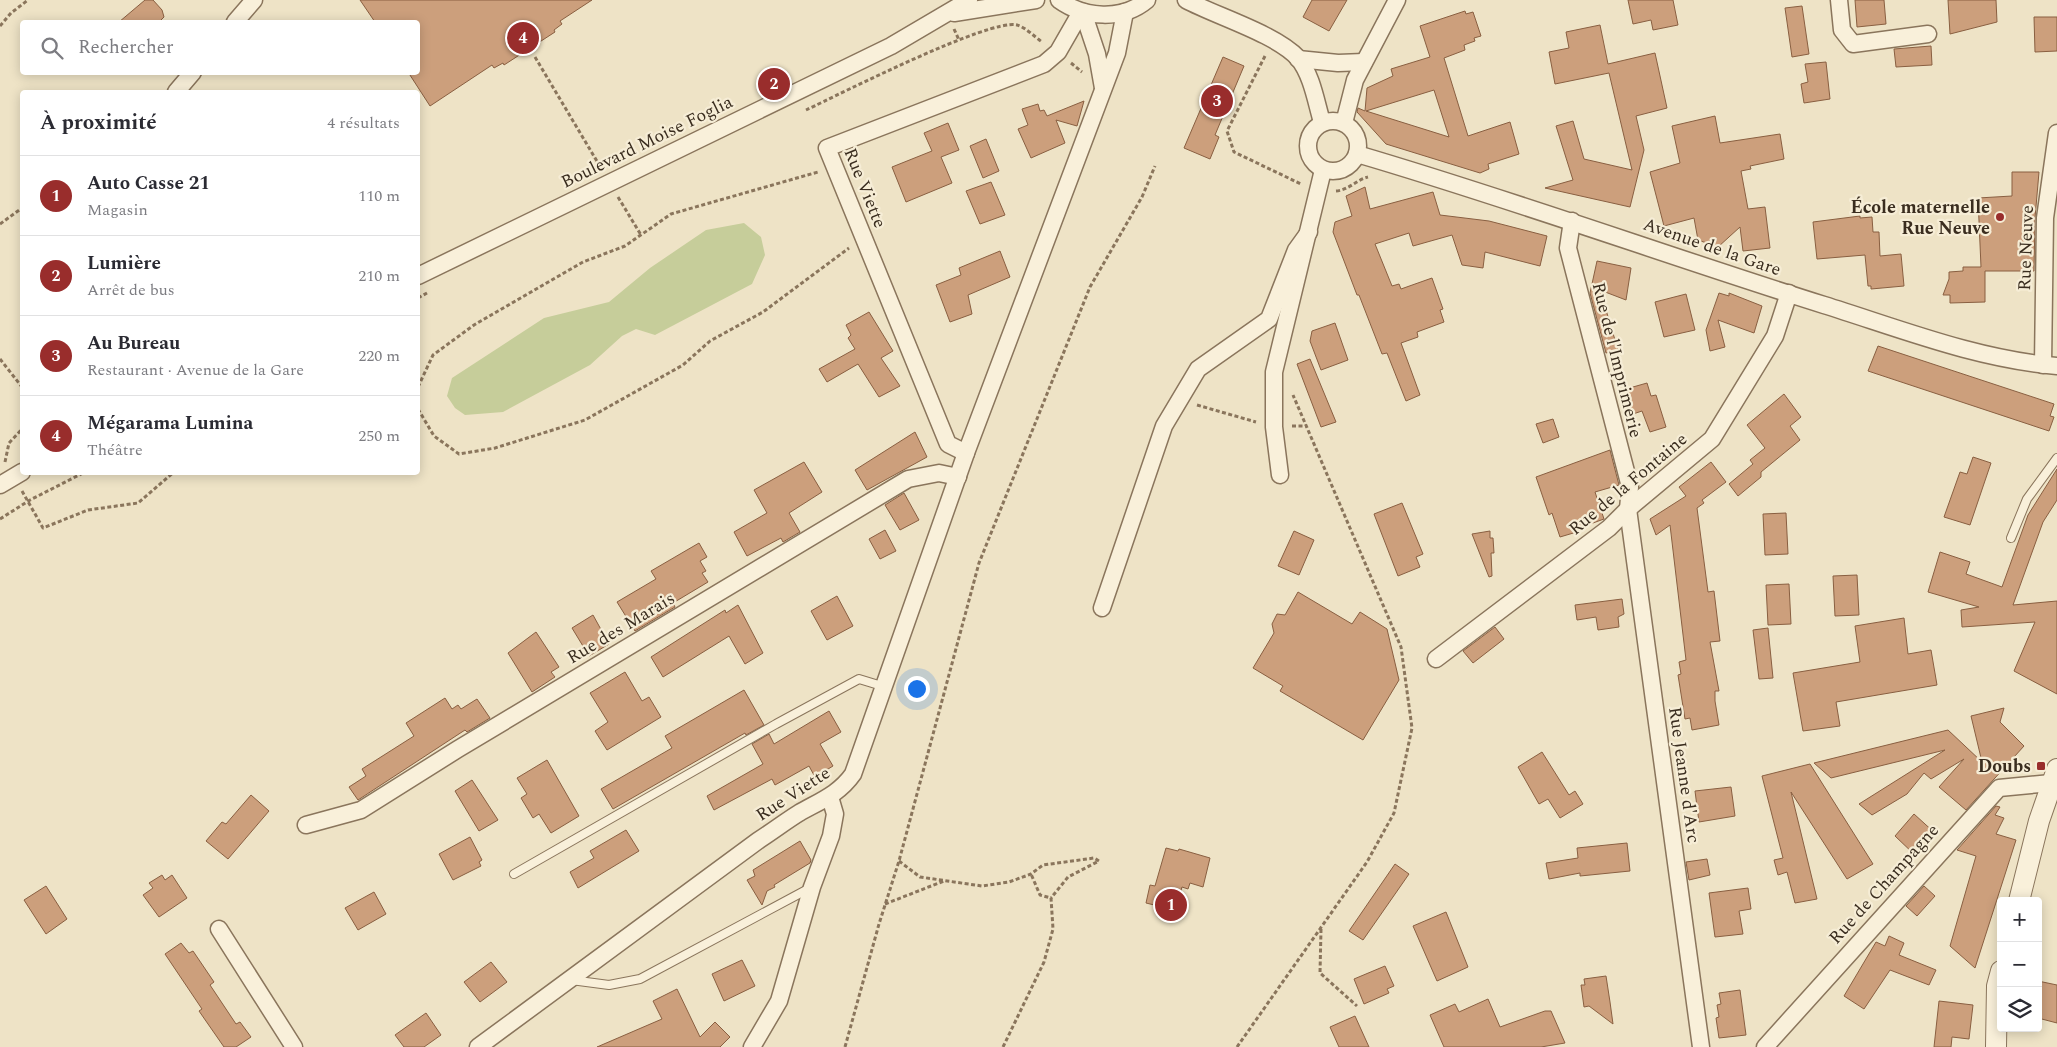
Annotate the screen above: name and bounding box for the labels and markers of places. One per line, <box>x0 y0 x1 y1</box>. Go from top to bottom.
pin: 4 <box>507 19 539 57</box>
pin: 2 <box>758 65 790 103</box>
pin: 3 <box>1201 82 1233 120</box>
place label: École maternelle Rue Neuve <box>1850 194 1990 242</box>
marker: École maternelle Rue Neuve <box>1994 211 2006 223</box>
place label: Doubs <box>1978 753 2031 780</box>
marker: Doubs <box>2035 760 2047 772</box>
pin: 1 <box>1155 886 1187 924</box>

